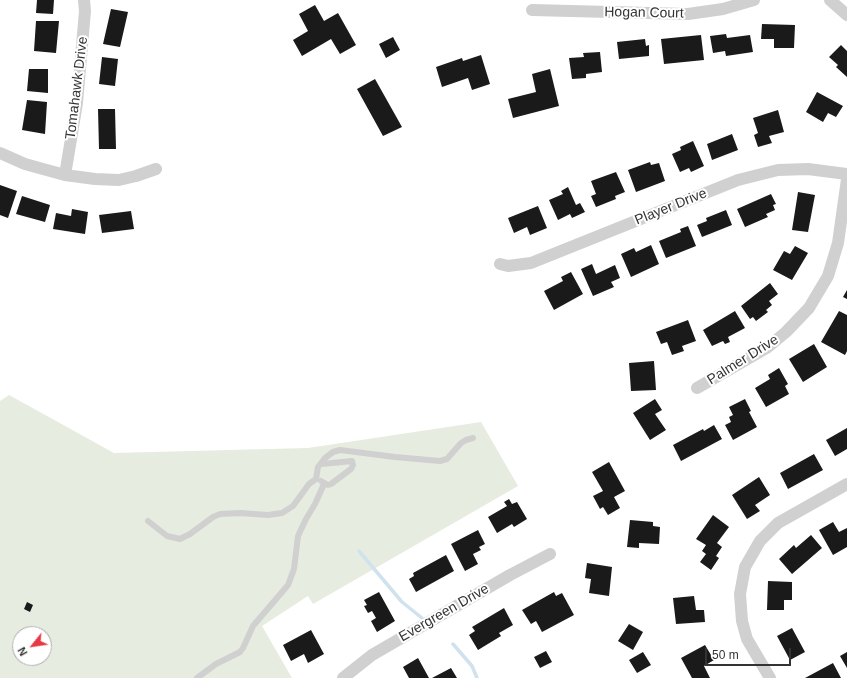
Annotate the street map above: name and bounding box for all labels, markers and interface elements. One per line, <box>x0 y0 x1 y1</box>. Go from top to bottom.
street label: Hogan Court <box>604 4 684 22</box>
street label: Tomahawk Drive <box>62 36 92 140</box>
street label: Player Drive <box>633 185 709 229</box>
street label: Palmer Drive <box>704 331 782 389</box>
street label: Evergreen Drive <box>396 580 492 646</box>
north arrow <box>12 626 52 666</box>
scale bar <box>707 640 793 666</box>
text: N <box>15 645 30 658</box>
text: 50 m <box>712 648 739 662</box>

